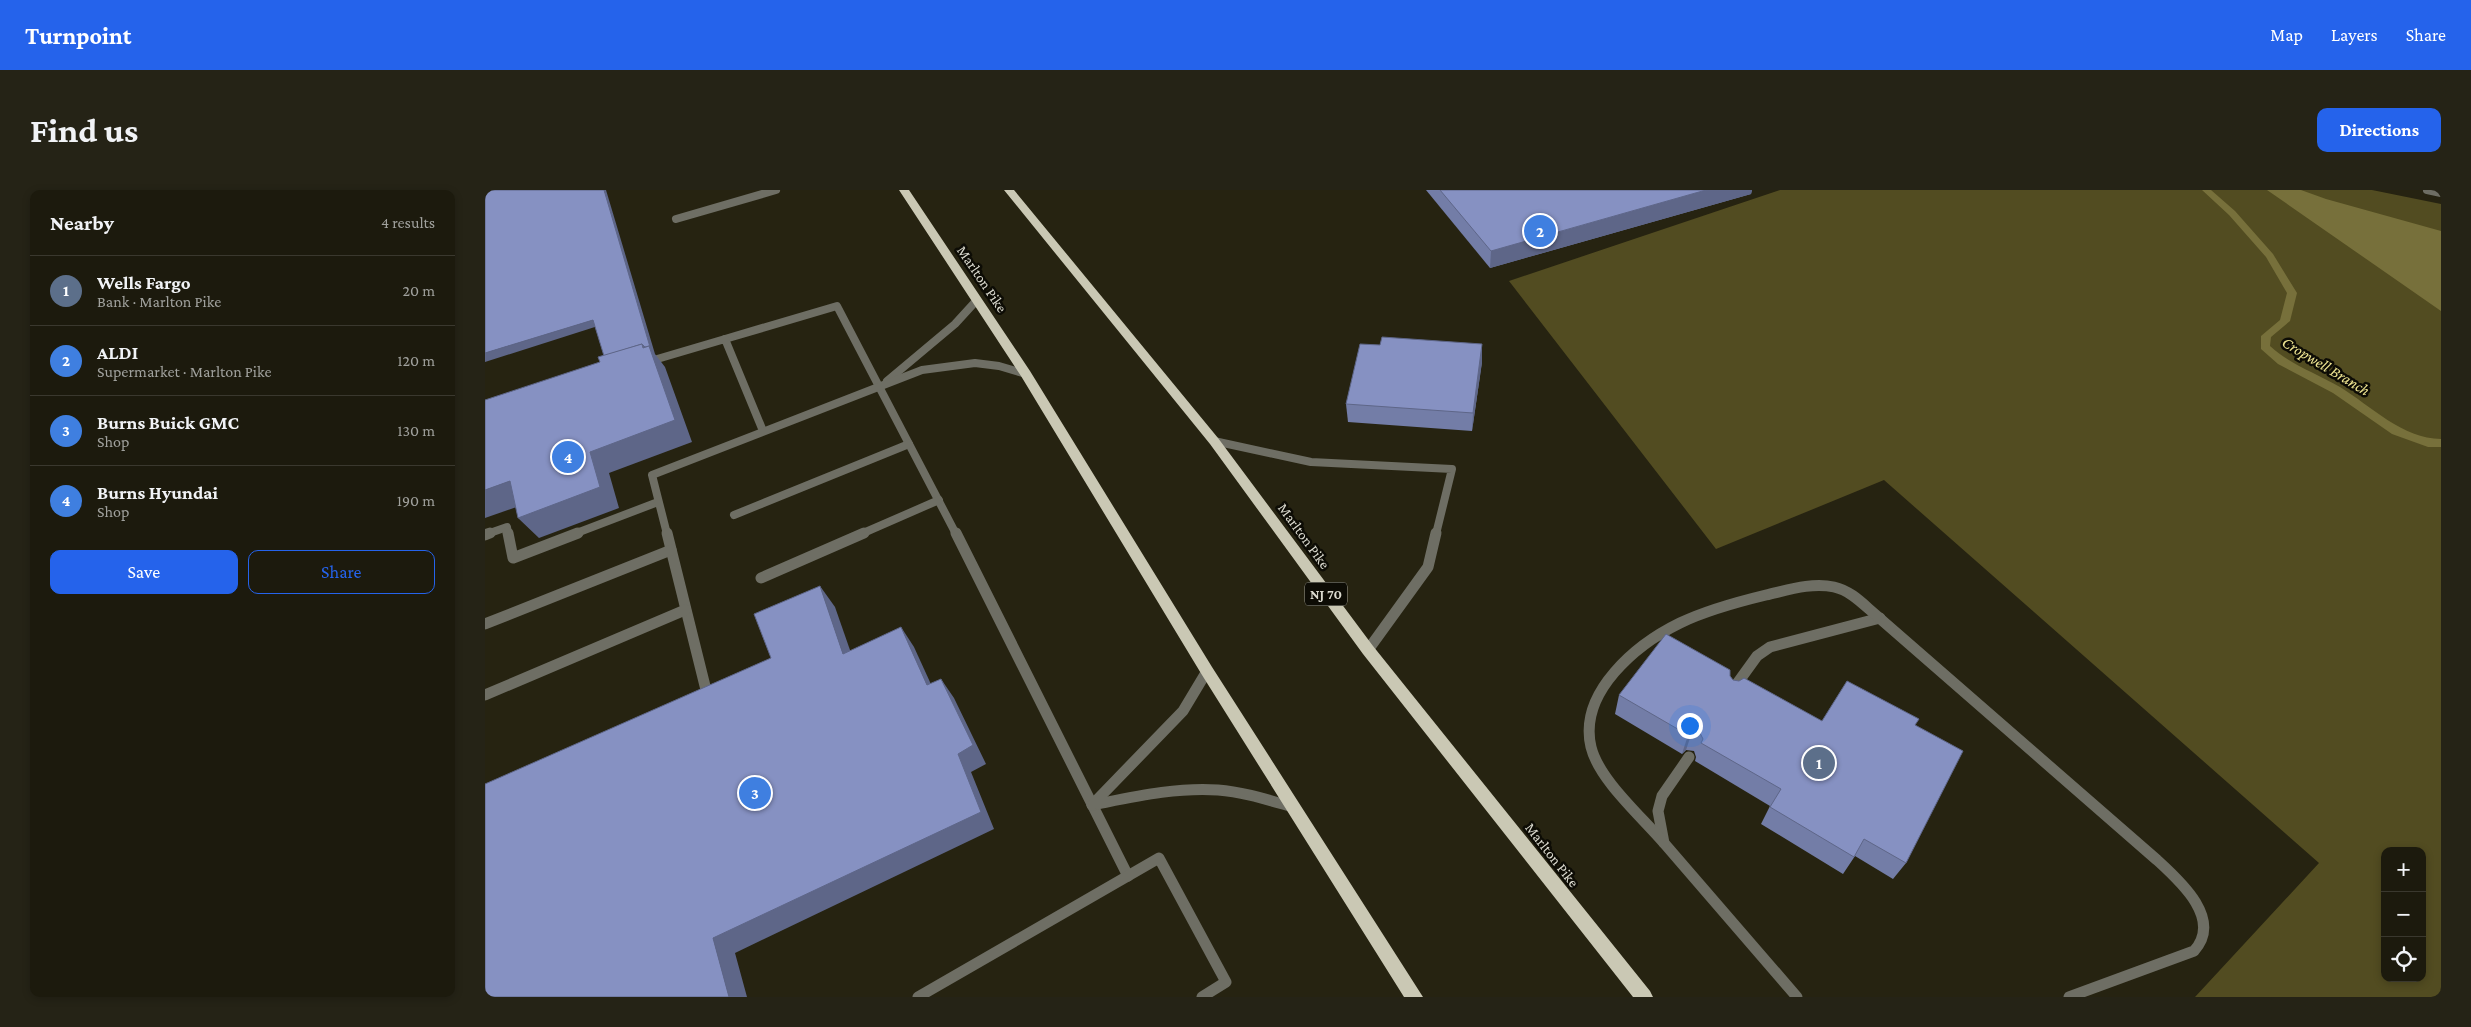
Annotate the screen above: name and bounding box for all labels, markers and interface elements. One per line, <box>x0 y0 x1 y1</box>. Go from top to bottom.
text: Turnpoint <box>25 22 131 49</box>
text: Map <box>2270 25 2303 45</box>
text: Layers <box>2331 25 2378 45</box>
text: Share <box>2406 25 2446 45</box>
button: Directions <box>2317 108 2441 152</box>
text: Find us <box>30 111 138 150</box>
text: Nearby <box>50 211 114 235</box>
pin: 2 <box>1524 212 1556 250</box>
text: 4 results <box>381 214 435 231</box>
street label: Marlton Pike <box>954 243 1010 316</box>
text: Wells Fargo <box>97 272 191 293</box>
text: 1 <box>63 282 69 299</box>
text: 20 m <box>402 282 435 299</box>
text: Bank · Marlton Pike <box>97 293 221 310</box>
water label: Cropwell Branch <box>2279 333 2373 400</box>
text: ALDI <box>97 342 138 363</box>
text: 2 <box>62 352 70 369</box>
text: 120 m <box>397 352 435 369</box>
text: Supermarket · Marlton Pike <box>97 363 272 380</box>
text: Burns Buick GMC <box>97 412 239 433</box>
text: 3 <box>62 422 70 439</box>
text: 130 m <box>397 422 435 439</box>
text: Shop <box>97 433 129 450</box>
pin: 4 <box>552 438 584 476</box>
text: Burns Hyundai <box>97 482 218 503</box>
text: 4 <box>62 492 70 509</box>
text: 190 m <box>397 492 435 509</box>
street label: Marlton Pike <box>1275 500 1333 572</box>
text: Shop <box>97 503 129 520</box>
button: Save <box>50 550 238 594</box>
button: Share <box>248 550 435 594</box>
road number: NJ 70 <box>1305 582 1347 606</box>
your location <box>1677 713 1703 739</box>
pin: 1 <box>1803 744 1835 782</box>
pin: 3 <box>739 774 771 812</box>
street label: Marlton Pike <box>1522 820 1582 891</box>
map controls <box>2381 847 2426 982</box>
button: + <box>2381 847 2426 892</box>
button: − <box>2381 892 2426 937</box>
button: locate <box>2381 937 2426 982</box>

